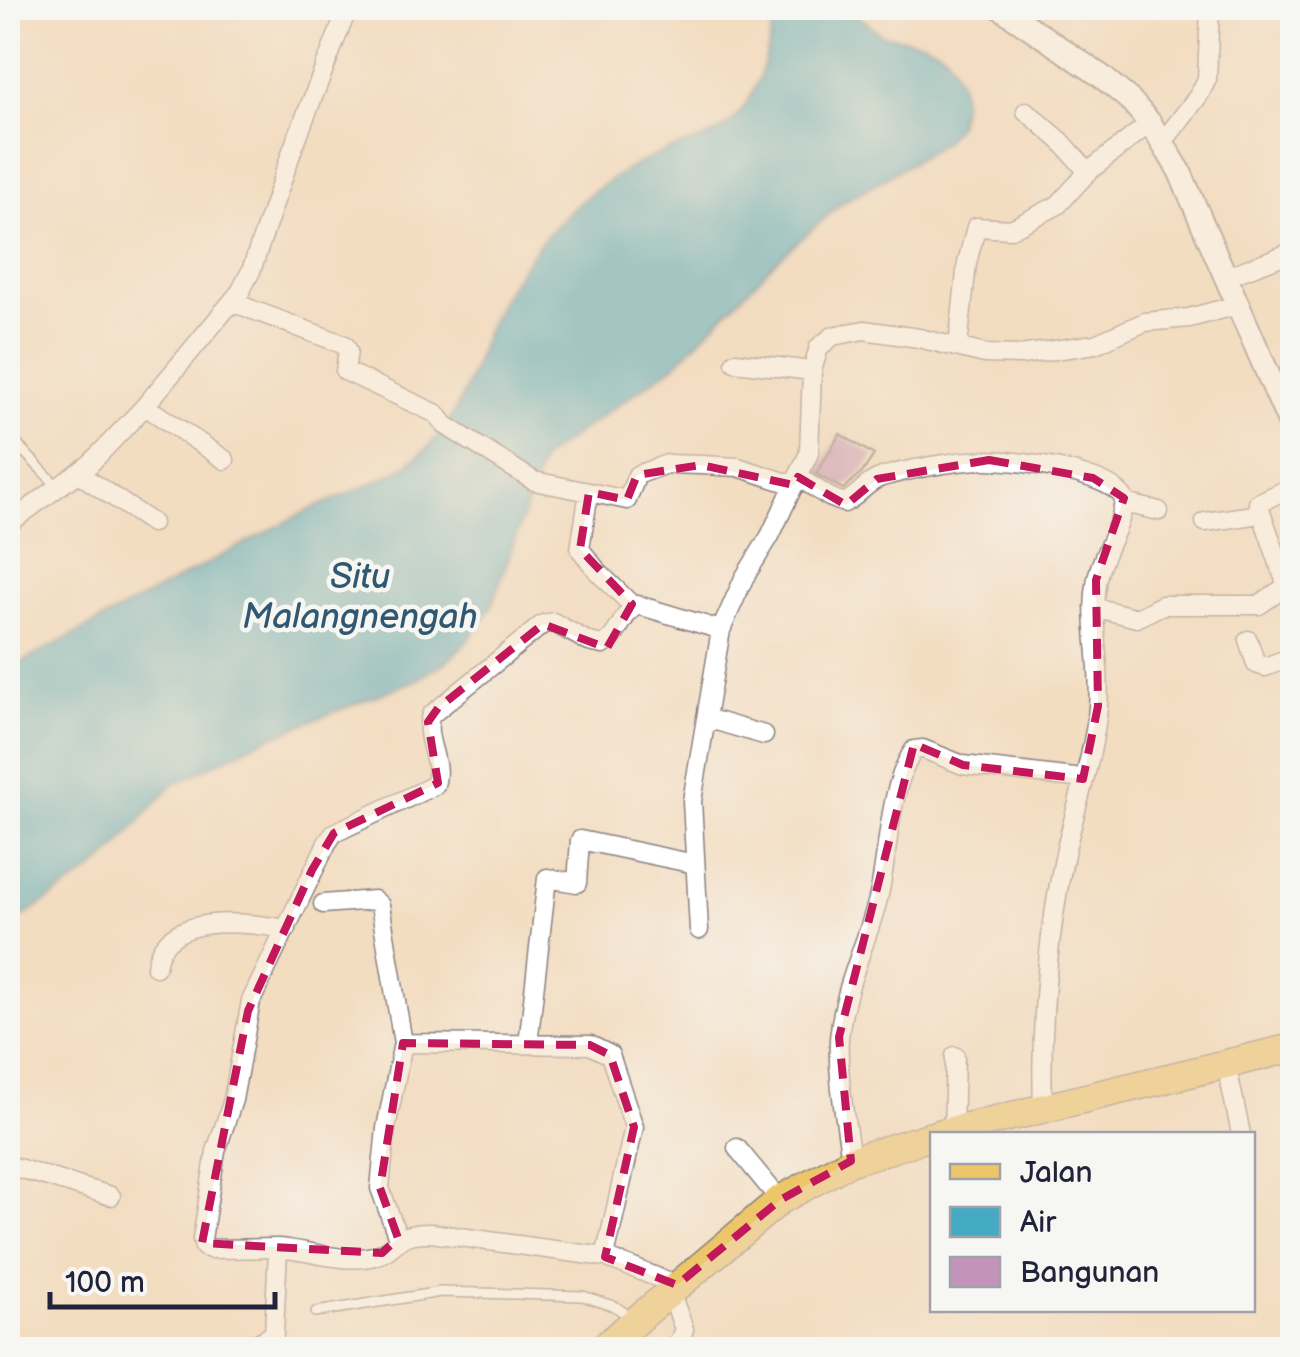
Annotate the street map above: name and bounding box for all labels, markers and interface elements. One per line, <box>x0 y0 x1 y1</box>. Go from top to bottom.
water label: Situ Malangnengah <box>242 556 478 639</box>
legend <box>930 1132 1255 1312</box>
text: Jalan <box>1020 1155 1092 1191</box>
text: Air <box>1020 1205 1057 1241</box>
scale bar <box>50 1247 275 1309</box>
text: Bangunan <box>1020 1255 1159 1291</box>
text: 100 m <box>65 1265 145 1301</box>

